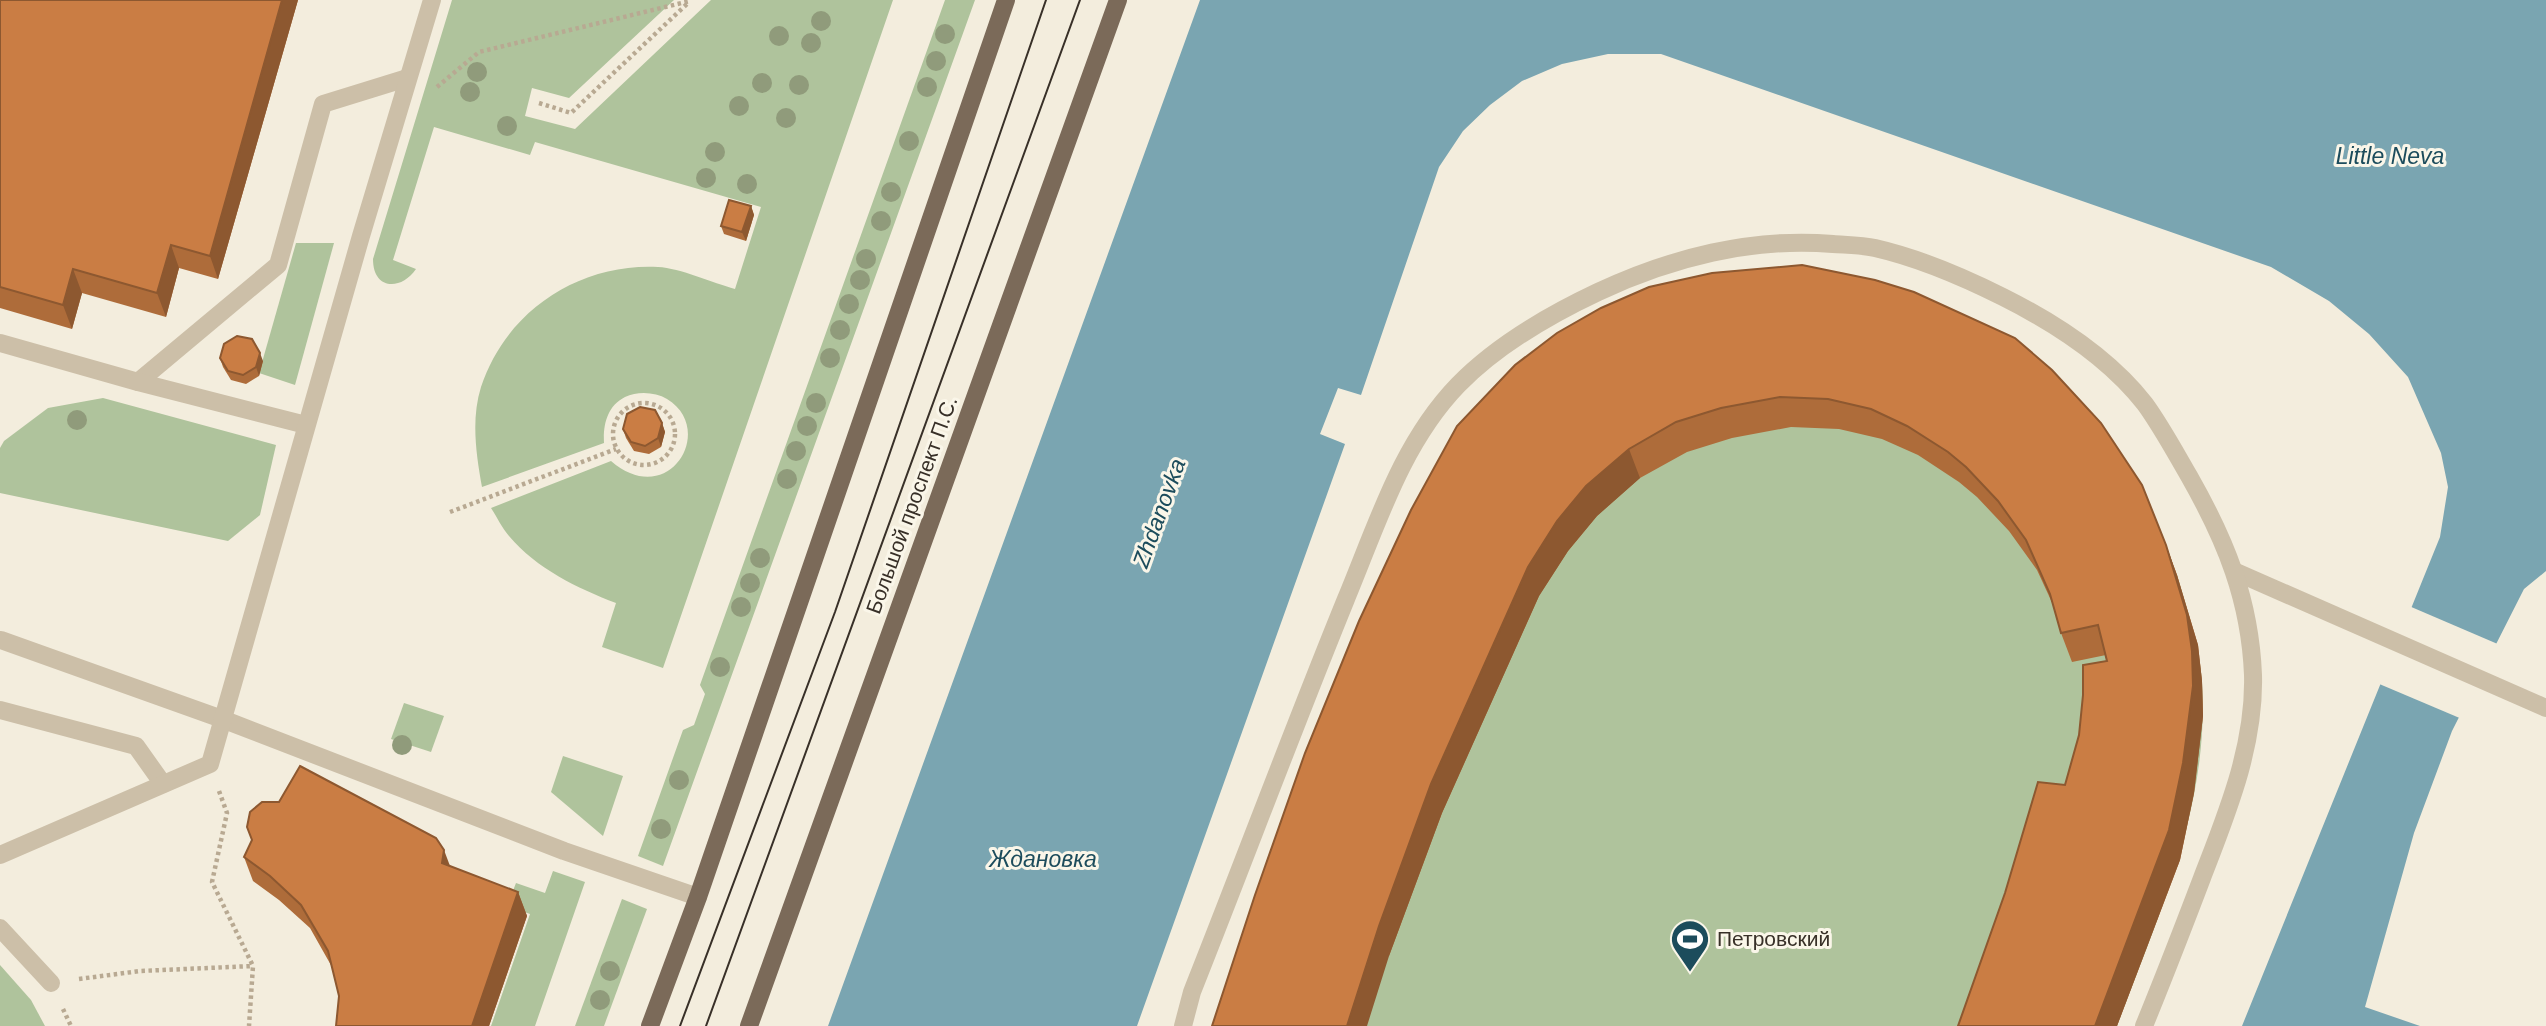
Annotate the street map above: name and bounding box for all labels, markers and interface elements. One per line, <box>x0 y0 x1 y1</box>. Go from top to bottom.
water label: Little Neva <box>2336 143 2444 169</box>
street label: Большой проспект П.С. <box>861 393 962 617</box>
water label: Zhdanovka <box>1127 455 1191 572</box>
water label: Ждановка <box>988 846 1097 872</box>
sports icon: Петровский <box>1669 918 1711 973</box>
place label: Петровский <box>1717 927 1830 950</box>

